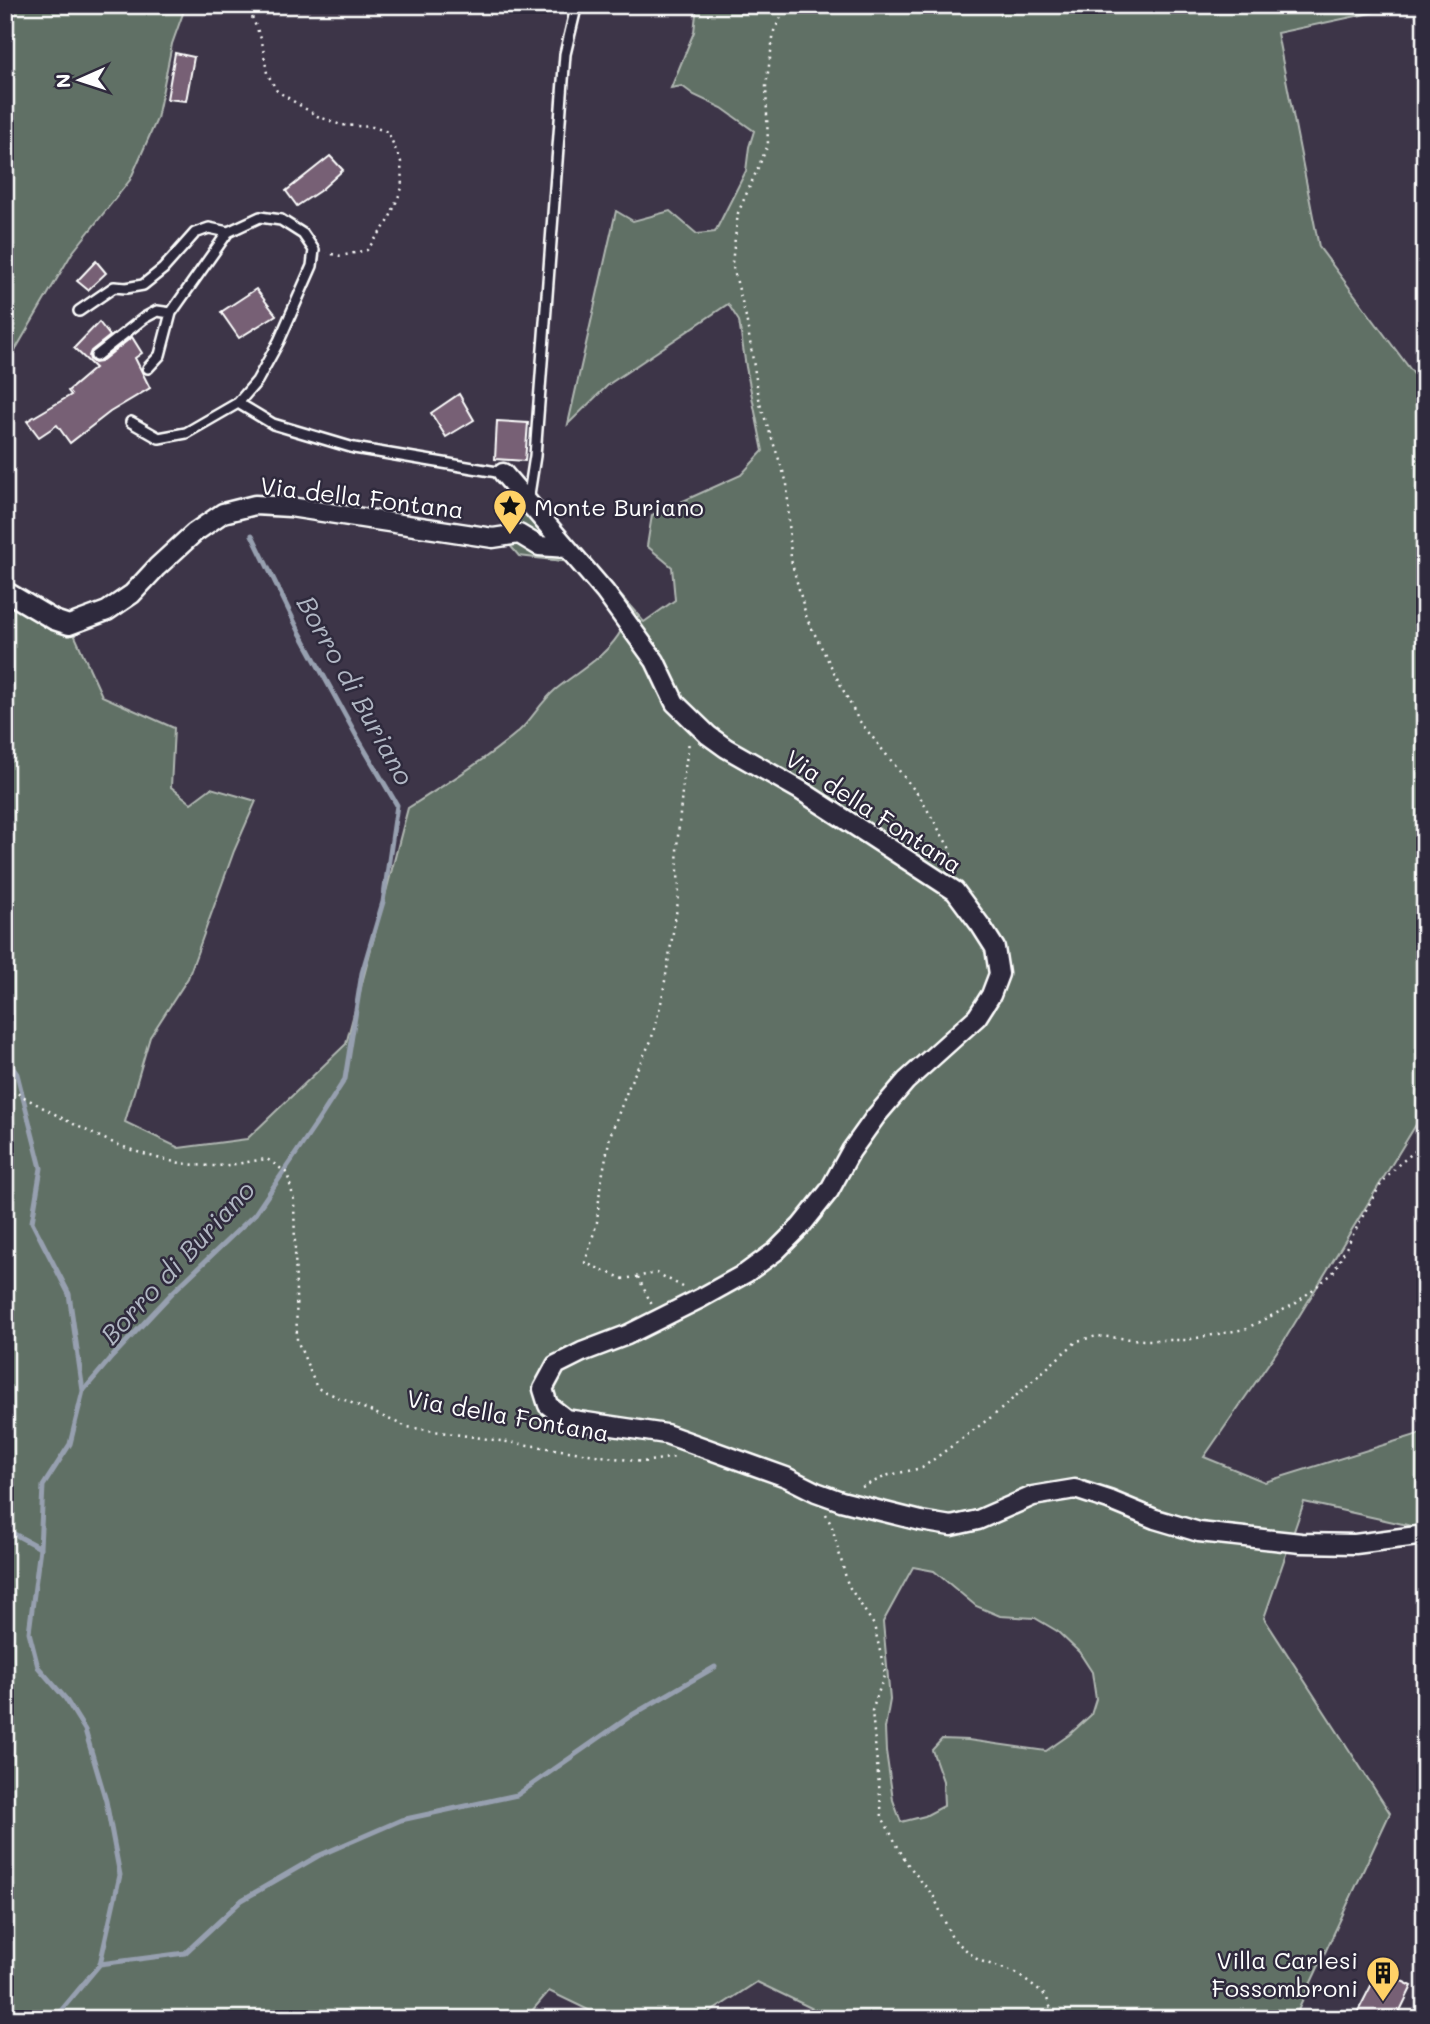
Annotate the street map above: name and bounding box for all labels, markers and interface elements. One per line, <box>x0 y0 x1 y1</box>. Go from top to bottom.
north arrow <box>46 46 116 116</box>
text: N <box>50 73 75 89</box>
street label: Via della Fontana <box>258 469 466 525</box>
place icon: Monte Buriano <box>491 487 529 536</box>
place label: Monte Buriano <box>534 491 704 522</box>
water label: Borro di Buriano <box>290 589 422 791</box>
street label: Via della Fontana <box>780 742 968 880</box>
water label: Borro di Buriano <box>92 1173 262 1351</box>
street label: Via della Fontana <box>404 1382 612 1448</box>
place label: Villa Carlesi Fossombroni <box>1211 1944 1358 2003</box>
building icon: Villa Carlesi Fossombroni <box>1364 1954 1402 2003</box>

